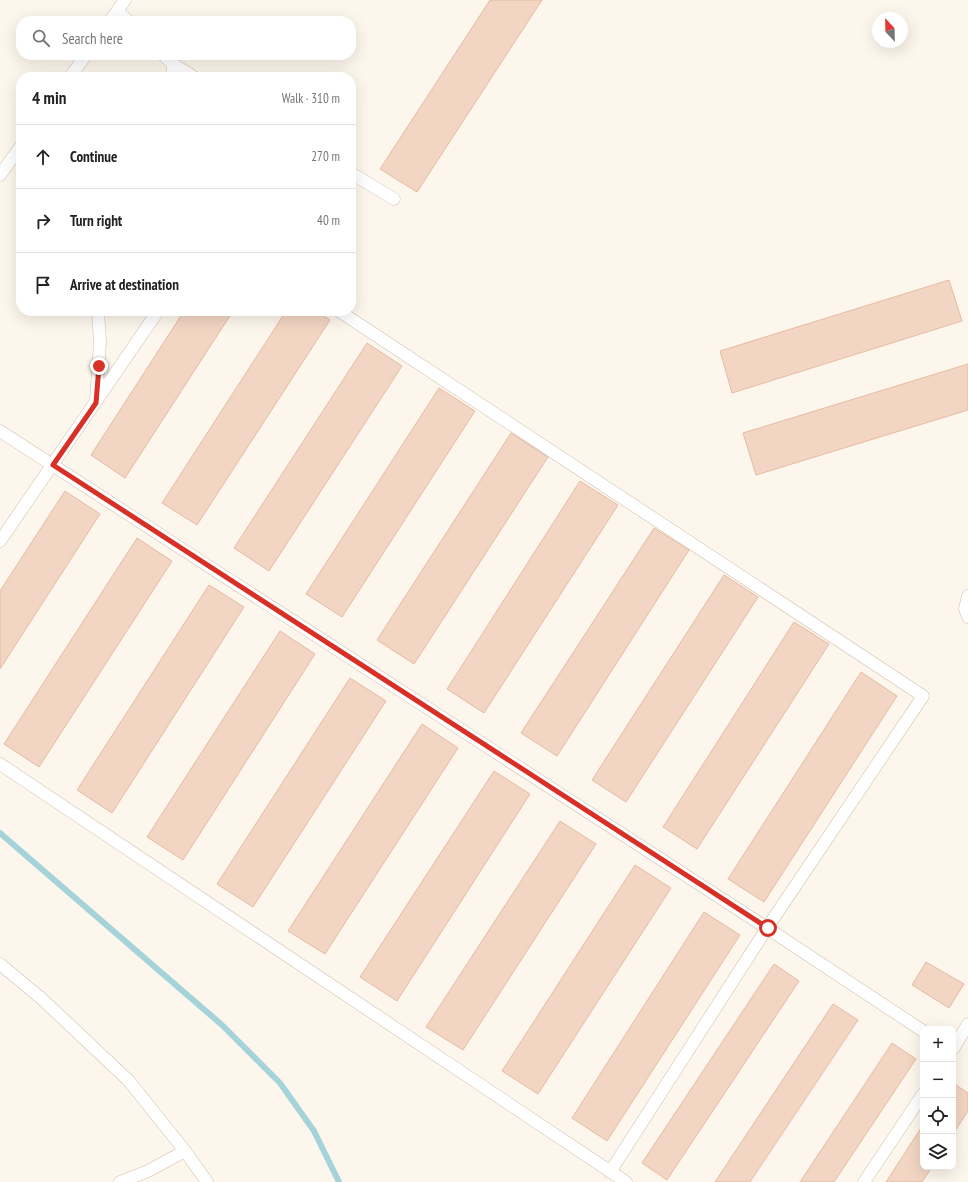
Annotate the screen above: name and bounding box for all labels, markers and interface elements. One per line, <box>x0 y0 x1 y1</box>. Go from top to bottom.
north arrow <box>872 12 908 48</box>
search box <box>16 16 356 60</box>
icon: search <box>30 27 52 49</box>
text: Search here <box>62 29 123 48</box>
text: 4 min <box>32 87 66 109</box>
text: Walk · 310 m <box>282 90 340 107</box>
icon: ahead <box>32 146 54 168</box>
text: Continue <box>70 147 117 166</box>
text: 270 m <box>311 148 340 165</box>
icon: right <box>32 210 54 232</box>
text: Turn right <box>70 211 122 230</box>
text: 40 m <box>317 212 340 229</box>
icon: arrive <box>32 274 54 296</box>
text: Arrive at destination <box>70 275 179 294</box>
route end <box>90 357 108 375</box>
route start <box>759 919 777 937</box>
map controls <box>920 1026 956 1170</box>
button: + <box>920 1026 956 1062</box>
button: − <box>920 1062 956 1098</box>
button: locate <box>920 1098 956 1134</box>
button: layers <box>920 1134 956 1170</box>

